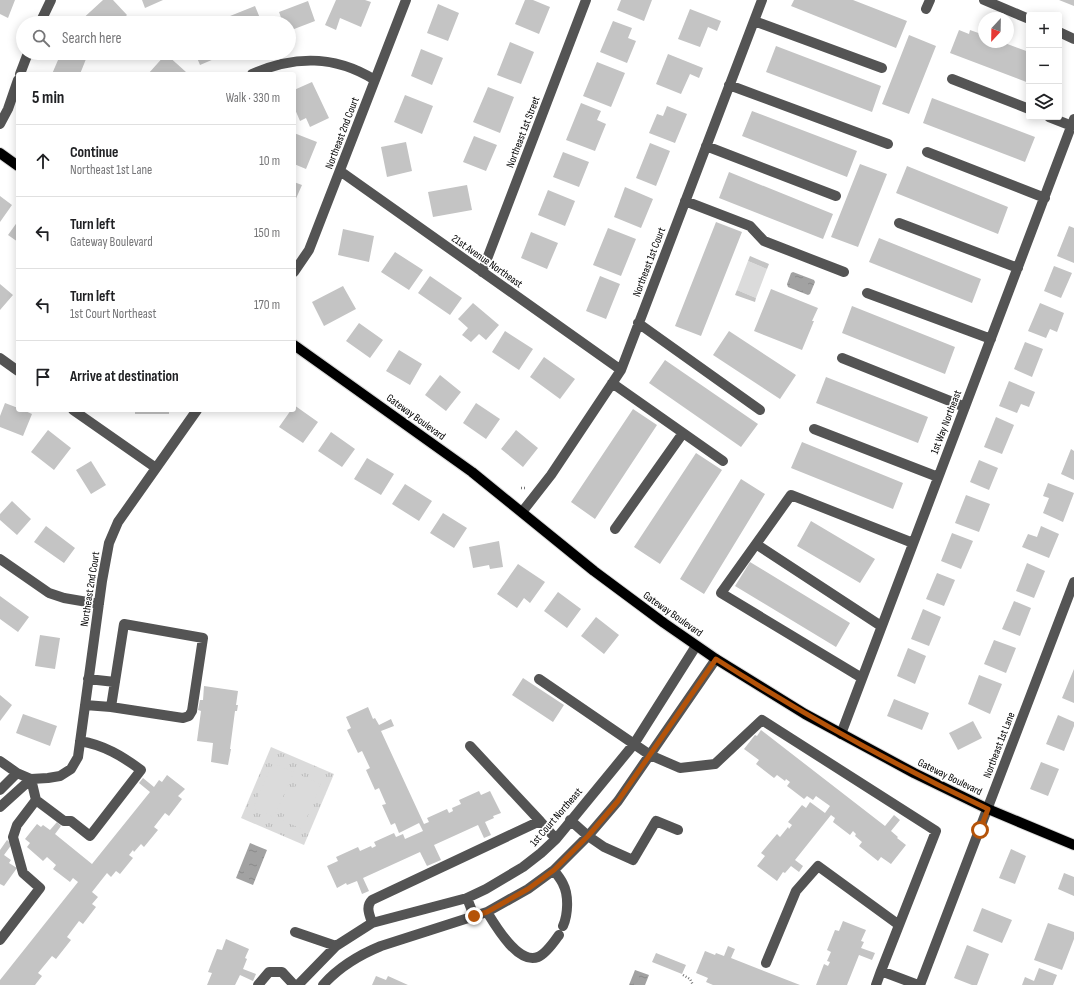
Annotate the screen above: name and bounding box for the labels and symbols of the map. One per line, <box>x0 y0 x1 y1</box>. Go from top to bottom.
north arrow <box>978 12 1014 48</box>
street label: Northeast 1st Street <box>503 94 543 170</box>
street label: Northeast 2nd Court <box>322 95 362 171</box>
street label: Northeast 1st Court <box>630 225 668 298</box>
street label: 21st Avenue Northeast <box>449 232 525 291</box>
street label: 1st Way Northeast <box>928 388 964 456</box>
street label: Gateway Boulevard <box>384 391 448 443</box>
street label: Northeast 2nd Court <box>78 550 102 627</box>
street label: Gateway Boulevard <box>641 589 706 640</box>
street label: Northeast 1st Lane <box>980 710 1018 780</box>
street label: Gateway Boulevard <box>916 756 985 798</box>
street label: 1st Court Northeast <box>527 785 585 849</box>
route start <box>971 821 989 839</box>
route end <box>465 907 483 925</box>

